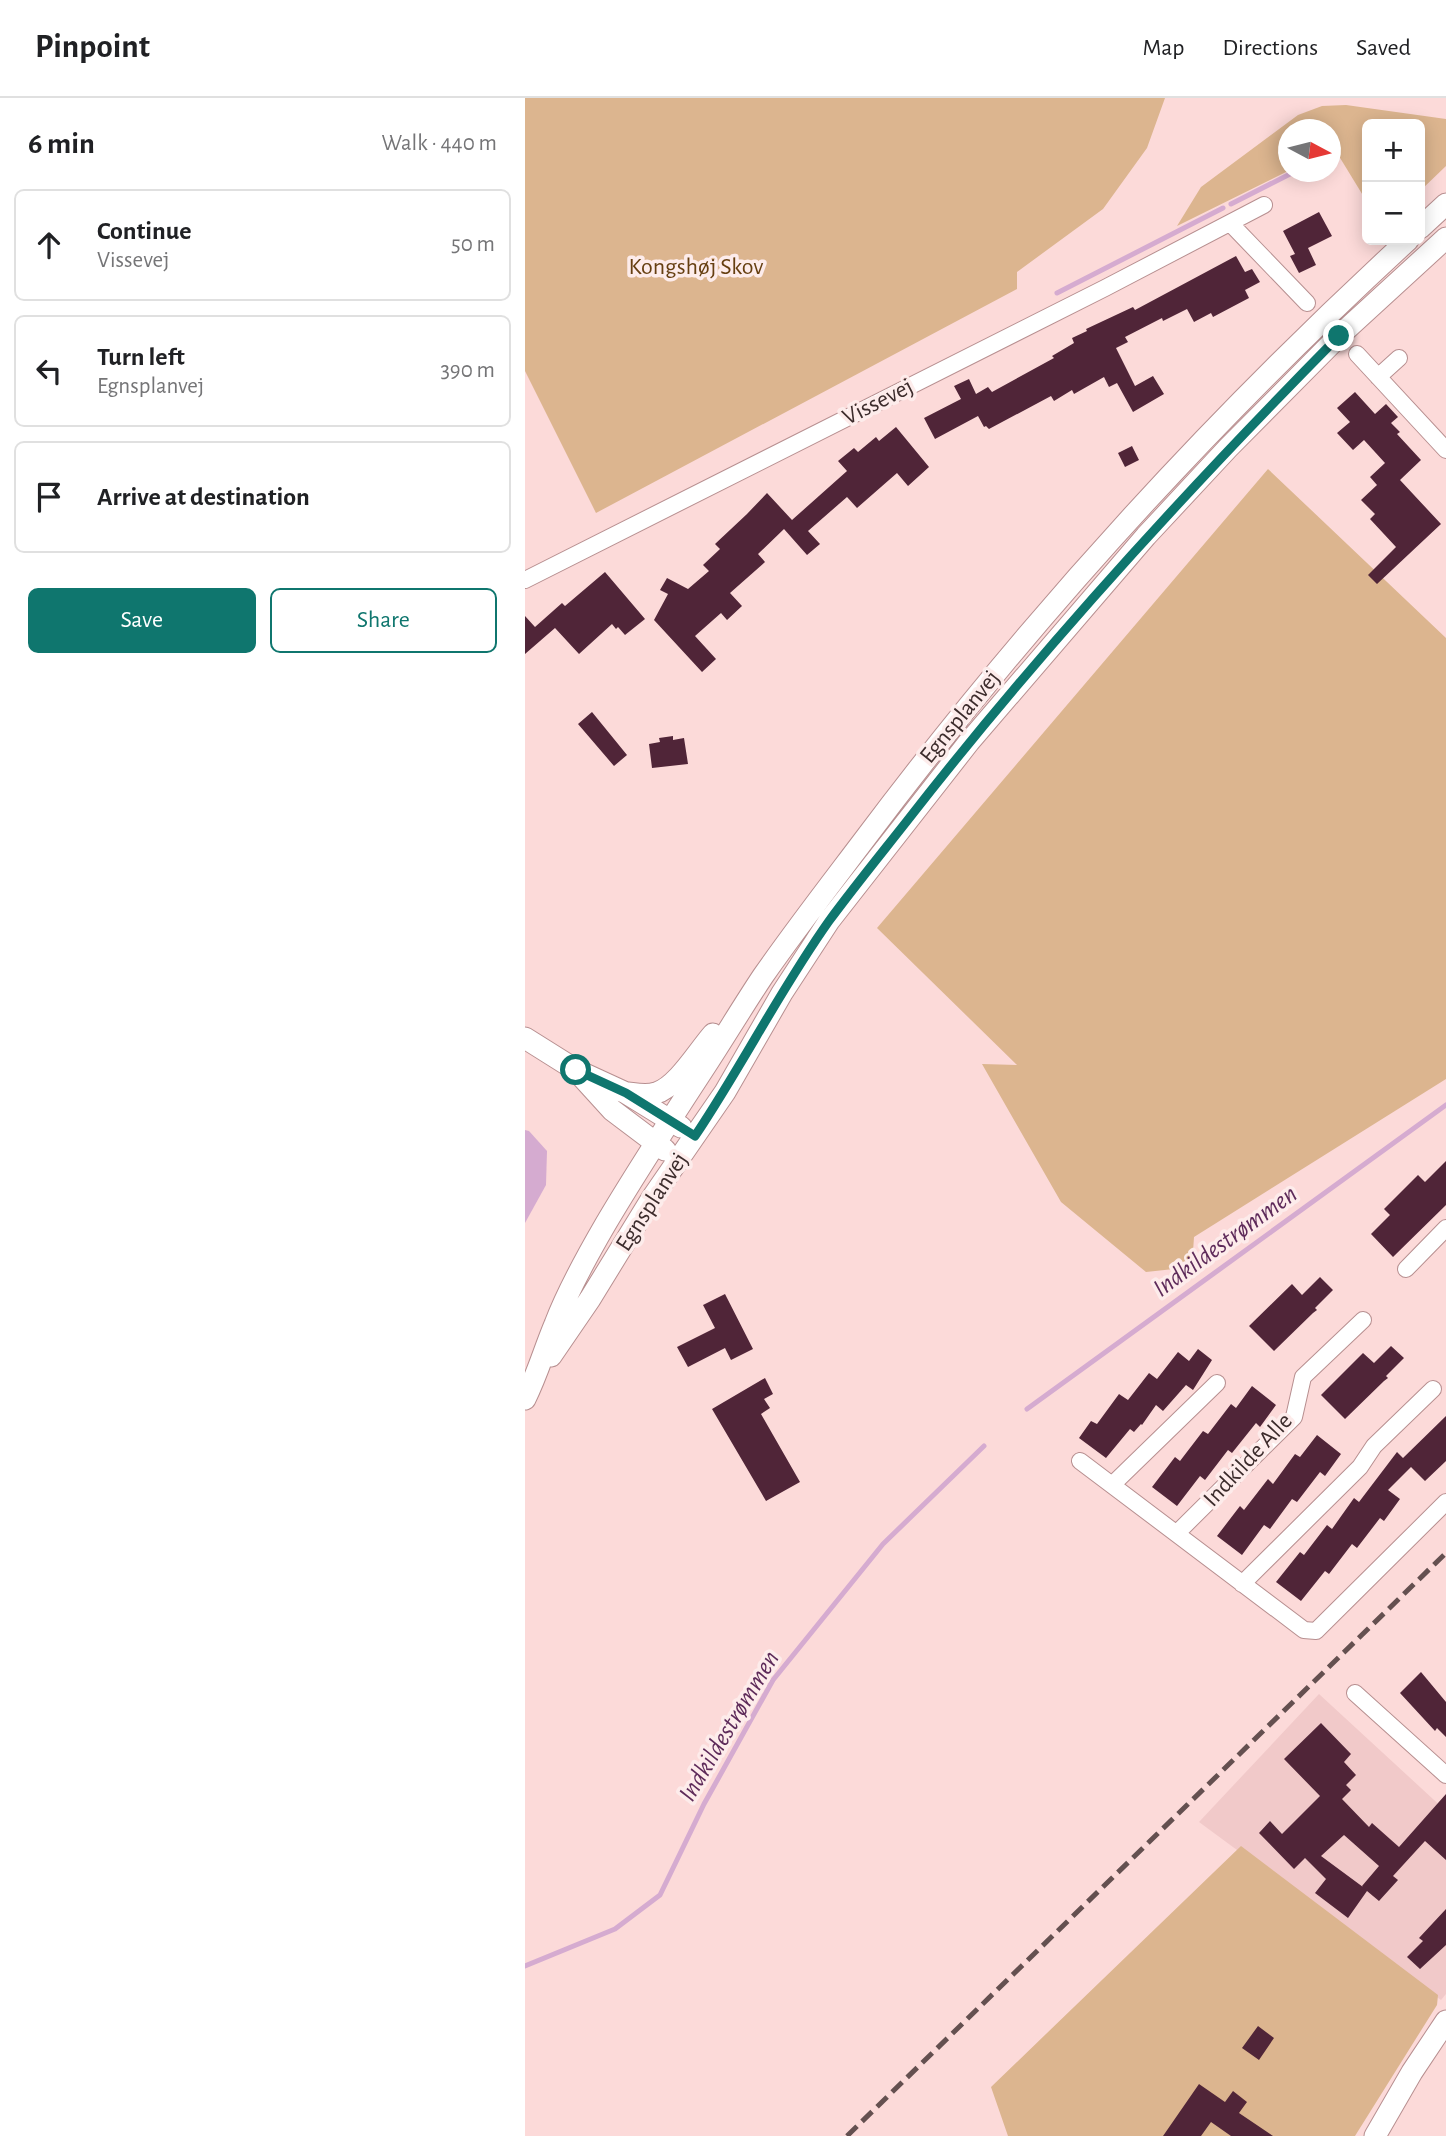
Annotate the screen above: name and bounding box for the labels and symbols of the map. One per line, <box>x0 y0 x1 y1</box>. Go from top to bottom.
north arrow <box>1278 119 1341 182</box>
park label: Kongshøj Skov <box>629 255 763 279</box>
route end <box>1323 320 1354 351</box>
street label: Vissevej <box>839 374 917 430</box>
street label: Egnsplanvej <box>916 666 1004 768</box>
route start <box>560 1054 591 1085</box>
street label: Egnsplanvej <box>612 1149 692 1255</box>
water label: Indkildestrømmen <box>1148 1180 1302 1302</box>
street label: Indkilde Alle <box>1199 1409 1297 1511</box>
water label: Indkildestrømmen <box>674 1646 784 1806</box>

